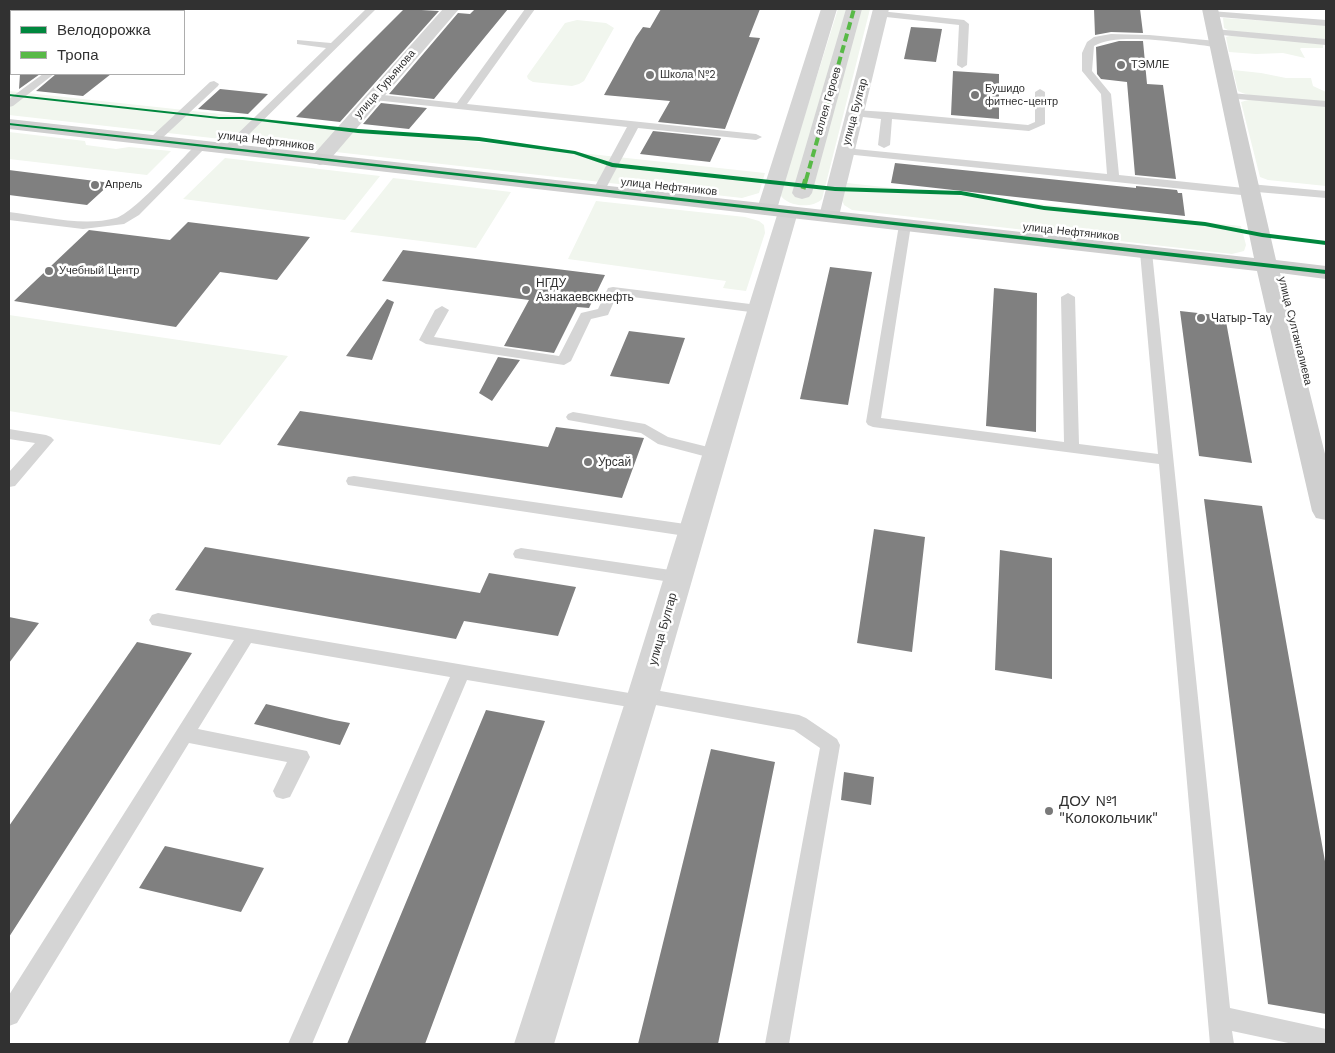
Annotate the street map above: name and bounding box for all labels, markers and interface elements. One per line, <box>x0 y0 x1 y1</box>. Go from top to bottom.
legend <box>10 10 185 75</box>
text: Велодорожка <box>57 21 151 39</box>
text: Тропа <box>57 46 98 64</box>
street label: улица Гурьянова <box>352 47 418 121</box>
place label: ТЭМЛЕ <box>1131 58 1169 72</box>
marker: ТЭМЛЕ <box>1115 59 1127 71</box>
street label: аллея Героев <box>812 65 844 137</box>
place label: Школа №2 <box>660 68 716 82</box>
marker: Школа №2 <box>644 69 656 81</box>
street label: улица Булгар <box>840 77 870 147</box>
place label: Бушидо фитнес-центр <box>985 82 1058 108</box>
marker: Бушидо фитнес-центр <box>969 89 981 101</box>
street label: улица Нефтяников <box>217 129 315 153</box>
street label: улица Нефтяников <box>620 175 718 199</box>
place label: Апрель <box>105 178 142 192</box>
marker: Апрель <box>89 179 101 191</box>
street label: улица Нефтяников <box>1022 220 1120 244</box>
place label: Учебный Центр <box>59 264 139 278</box>
marker: Учебный Центр <box>43 265 55 277</box>
street label: улица Султангалиева <box>1275 275 1315 387</box>
place label: НГДУ Азнакаевскнефть <box>536 276 634 304</box>
marker: НГДУ Азнакаевскнефть <box>520 284 532 296</box>
place label: Чатыр-Тау <box>1211 311 1272 325</box>
marker: Чатыр-Тау <box>1195 312 1207 324</box>
place label: Урсай <box>598 455 631 469</box>
marker: Урсай <box>582 456 594 468</box>
street label: улица Булгар <box>646 591 680 667</box>
place label: ДОУ №1 "Колокольчик" <box>1059 793 1158 828</box>
marker: ДОУ №1 "Колокольчик" <box>1043 805 1055 817</box>

